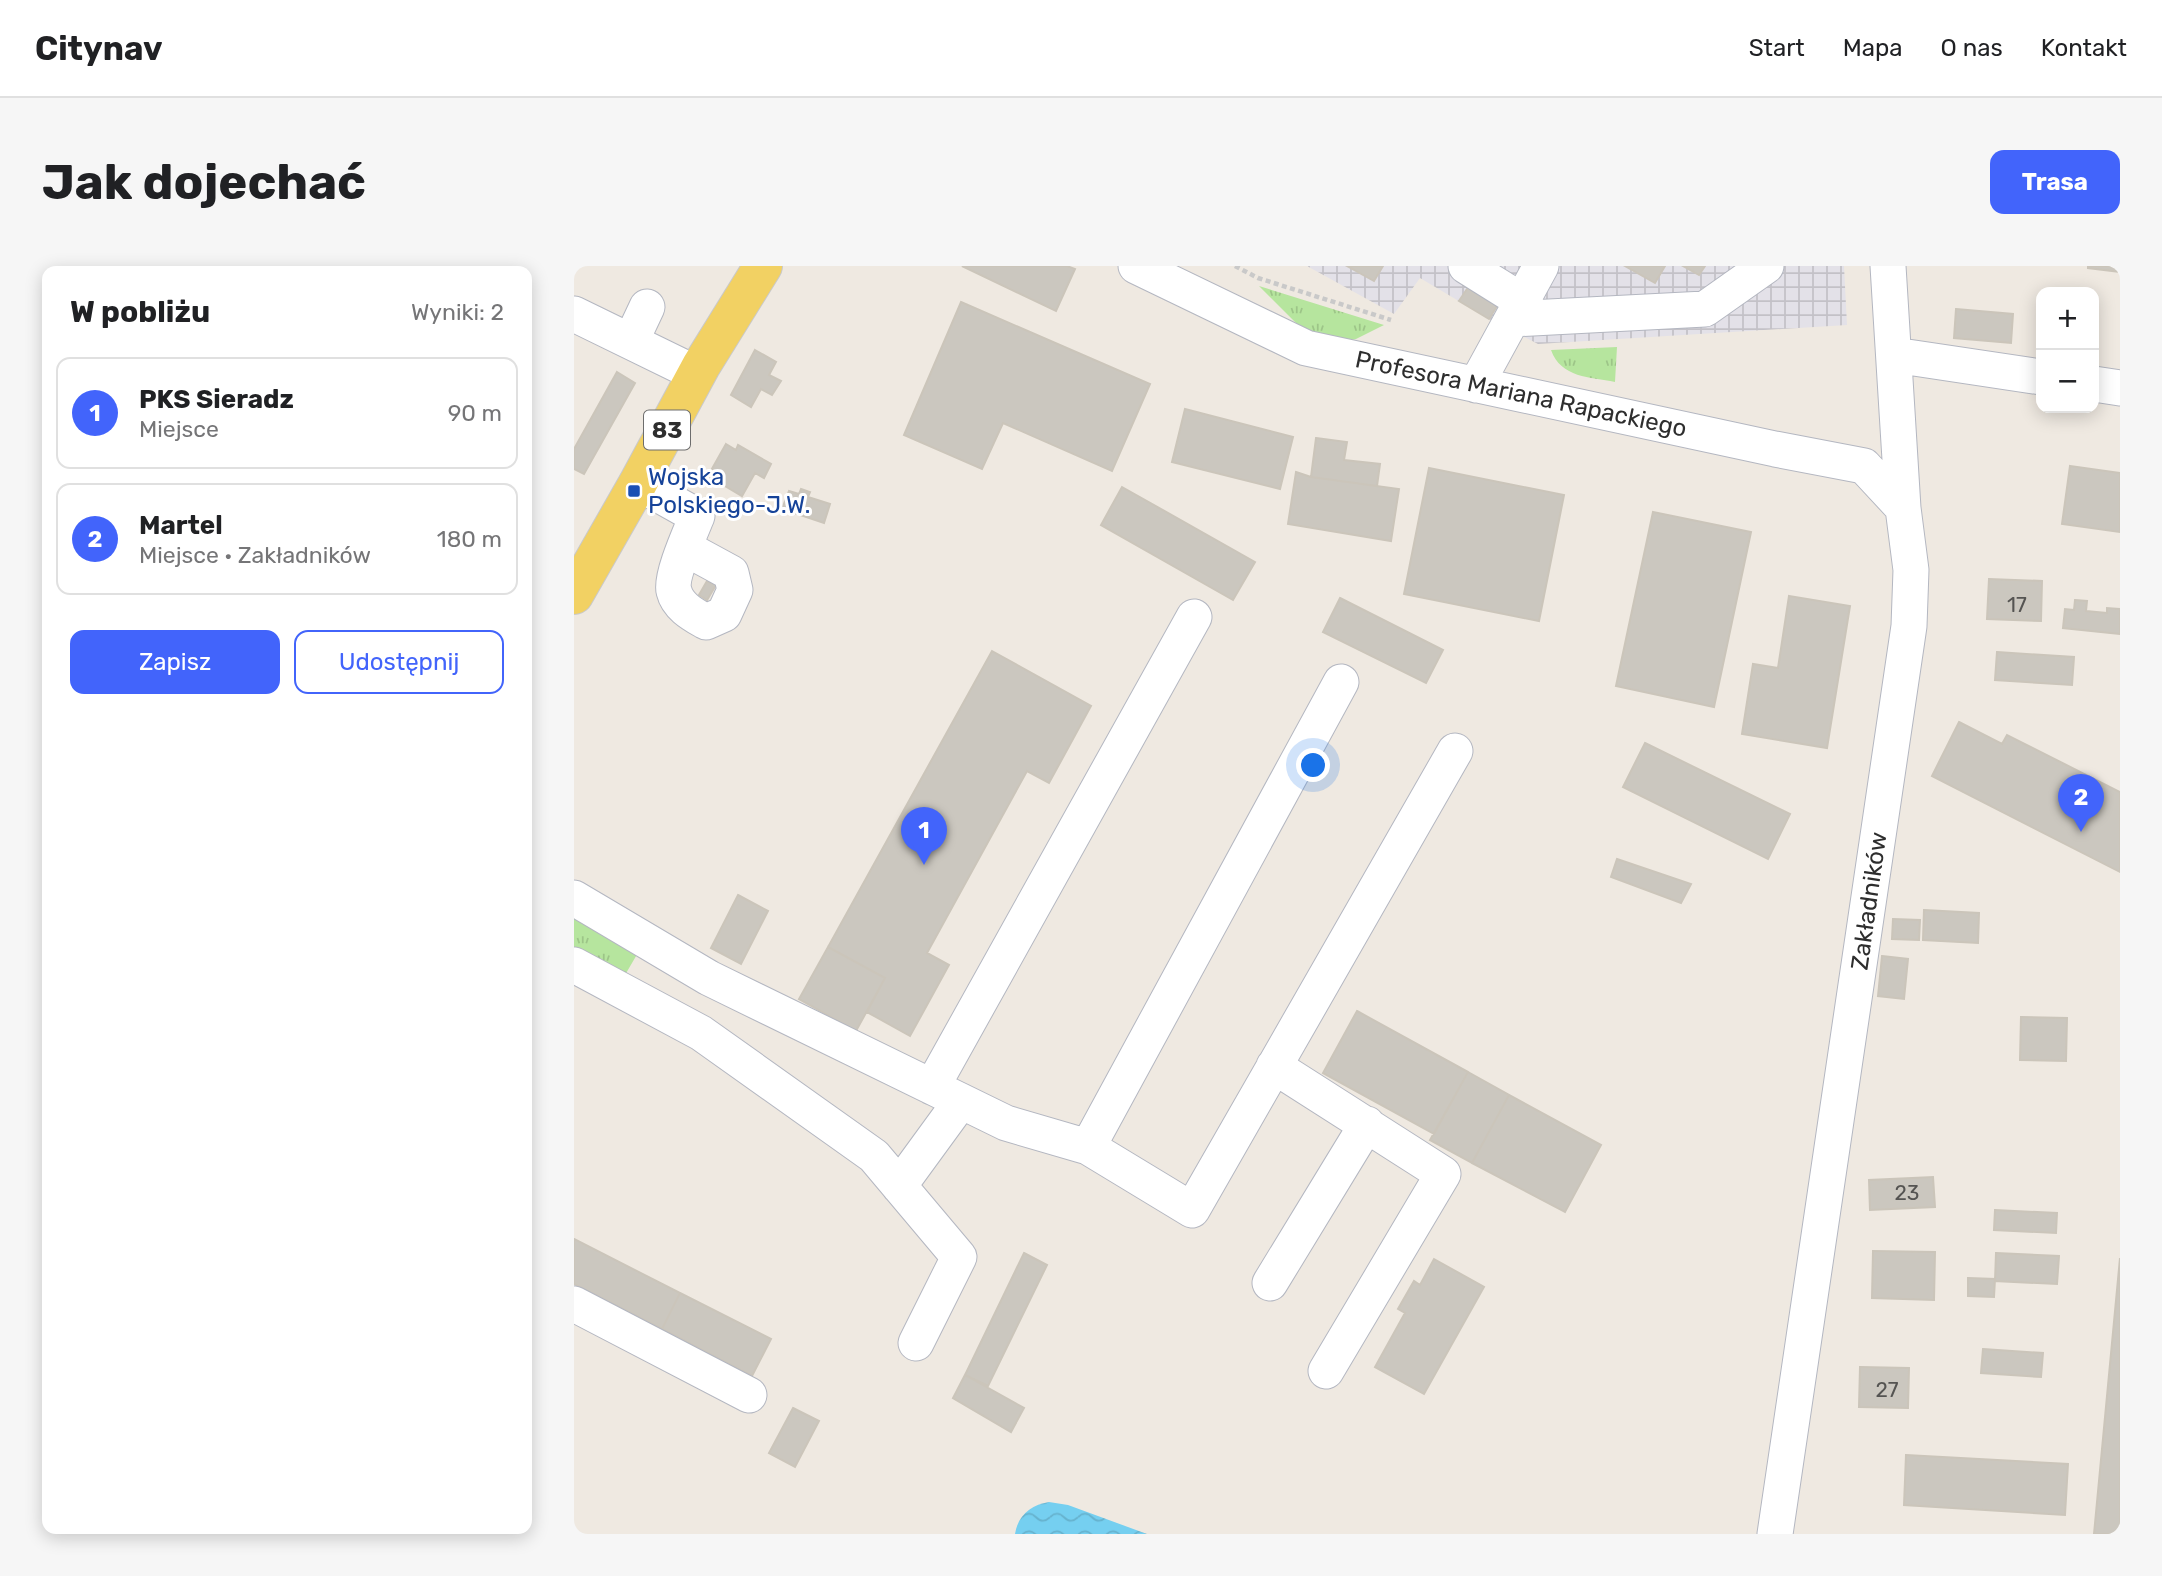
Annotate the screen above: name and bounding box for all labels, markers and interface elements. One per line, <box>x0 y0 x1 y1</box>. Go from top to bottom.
text: Citynav <box>35 29 163 68</box>
text: Start <box>1749 34 1805 62</box>
text: Mapa <box>1843 34 1903 62</box>
text: O nas <box>1941 34 2003 62</box>
text: Kontakt <box>2041 34 2127 62</box>
button: Trasa <box>1990 150 2120 214</box>
text: Jak dojechać <box>42 153 366 211</box>
map controls <box>2036 287 2099 413</box>
button: + <box>2036 287 2099 350</box>
text: W pobliżu <box>70 294 210 330</box>
text: Wyniki: 2 <box>411 298 504 326</box>
street label: Profesora Mariana Rapackiego <box>1353 345 1689 443</box>
button: − <box>2036 350 2099 413</box>
text: PKS Sieradz <box>139 384 294 415</box>
text: 1 <box>89 399 101 427</box>
text: 90 m <box>448 399 502 427</box>
road number: 83 <box>644 410 690 449</box>
text: Miejsce <box>139 415 219 443</box>
place label: Wojska Polskiego-J.W. <box>648 463 810 519</box>
marker: Wojska Polskiego-J.W. <box>626 483 642 499</box>
text: Martel <box>139 510 223 541</box>
text: 2 <box>88 525 102 553</box>
text: 180 m <box>437 525 502 553</box>
text: Miejsce · Zakładników <box>139 541 371 569</box>
house number: 17 <box>2007 592 2027 617</box>
button: Zapisz <box>70 630 280 694</box>
button: Udostępnij <box>294 630 504 694</box>
your location <box>1296 748 1330 782</box>
pin: 2 <box>2058 774 2104 832</box>
pin: 1 <box>901 807 947 865</box>
street label: Zakładników <box>1845 830 1893 972</box>
house number: 23 <box>1895 1180 1919 1205</box>
house number: 27 <box>1875 1377 1899 1402</box>

